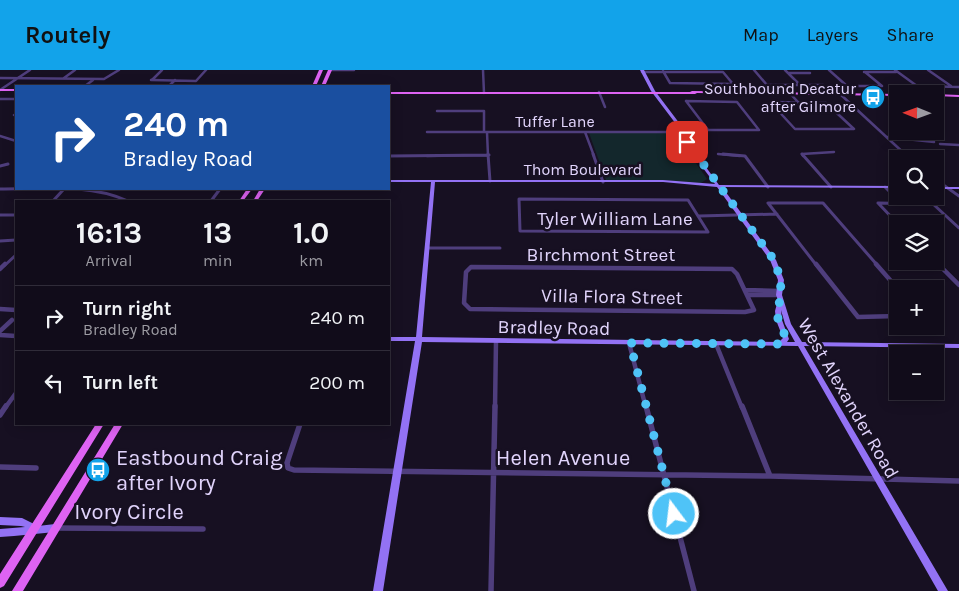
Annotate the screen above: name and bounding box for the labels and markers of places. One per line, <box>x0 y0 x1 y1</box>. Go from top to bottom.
place label: Southbound Decatur after Gilmore <box>704 79 856 116</box>
bus stop icon: Southbound Decatur after Gilmore <box>860 84 886 110</box>
pin <box>666 121 708 163</box>
place label: Eastbound Craig after Ivory <box>116 445 283 496</box>
bus stop icon: Eastbound Craig after Ivory <box>85 457 111 483</box>

